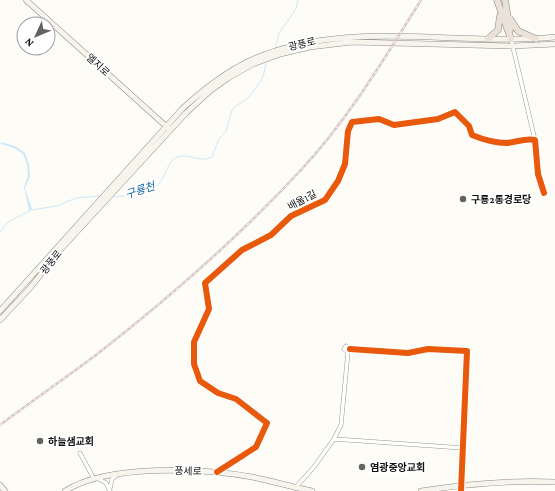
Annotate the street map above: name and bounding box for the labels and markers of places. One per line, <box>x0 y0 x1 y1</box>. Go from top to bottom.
marker: 구룡2통경로당 <box>458 194 468 204</box>
place label: 구룡2통경로당 <box>471 194 531 205</box>
marker: 하늘샘교회 <box>35 436 45 446</box>
place label: 하늘샘교회 <box>48 436 94 447</box>
marker: 염광중앙교회 <box>357 462 367 472</box>
place label: 염광중앙교회 <box>370 462 425 473</box>

